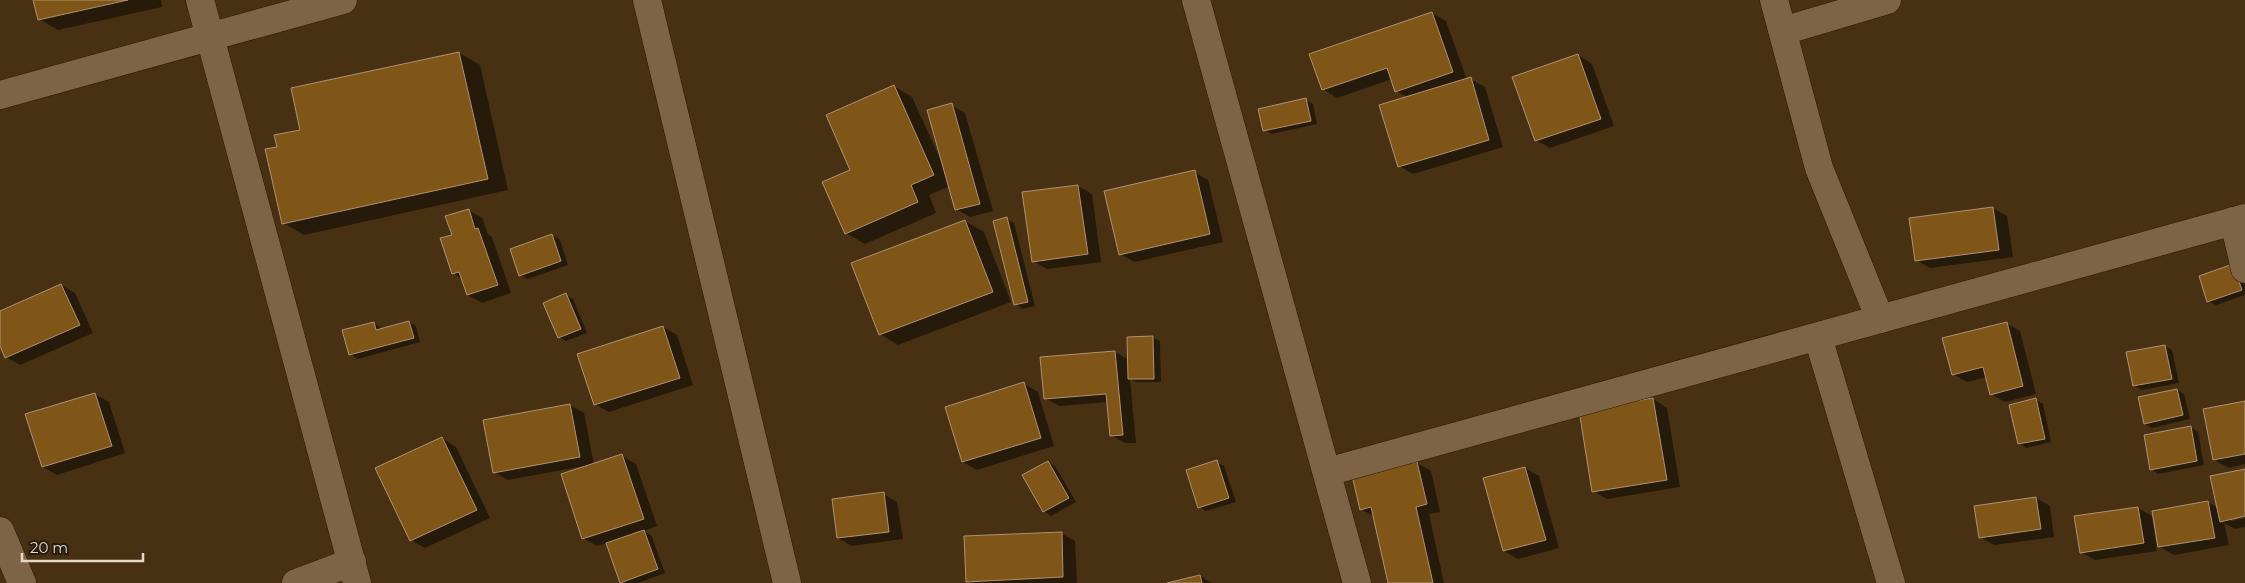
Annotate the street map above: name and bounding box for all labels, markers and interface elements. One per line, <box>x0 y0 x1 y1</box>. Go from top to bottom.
scale bar <box>22 530 144 562</box>
text: 20 m <box>30 538 68 557</box>

